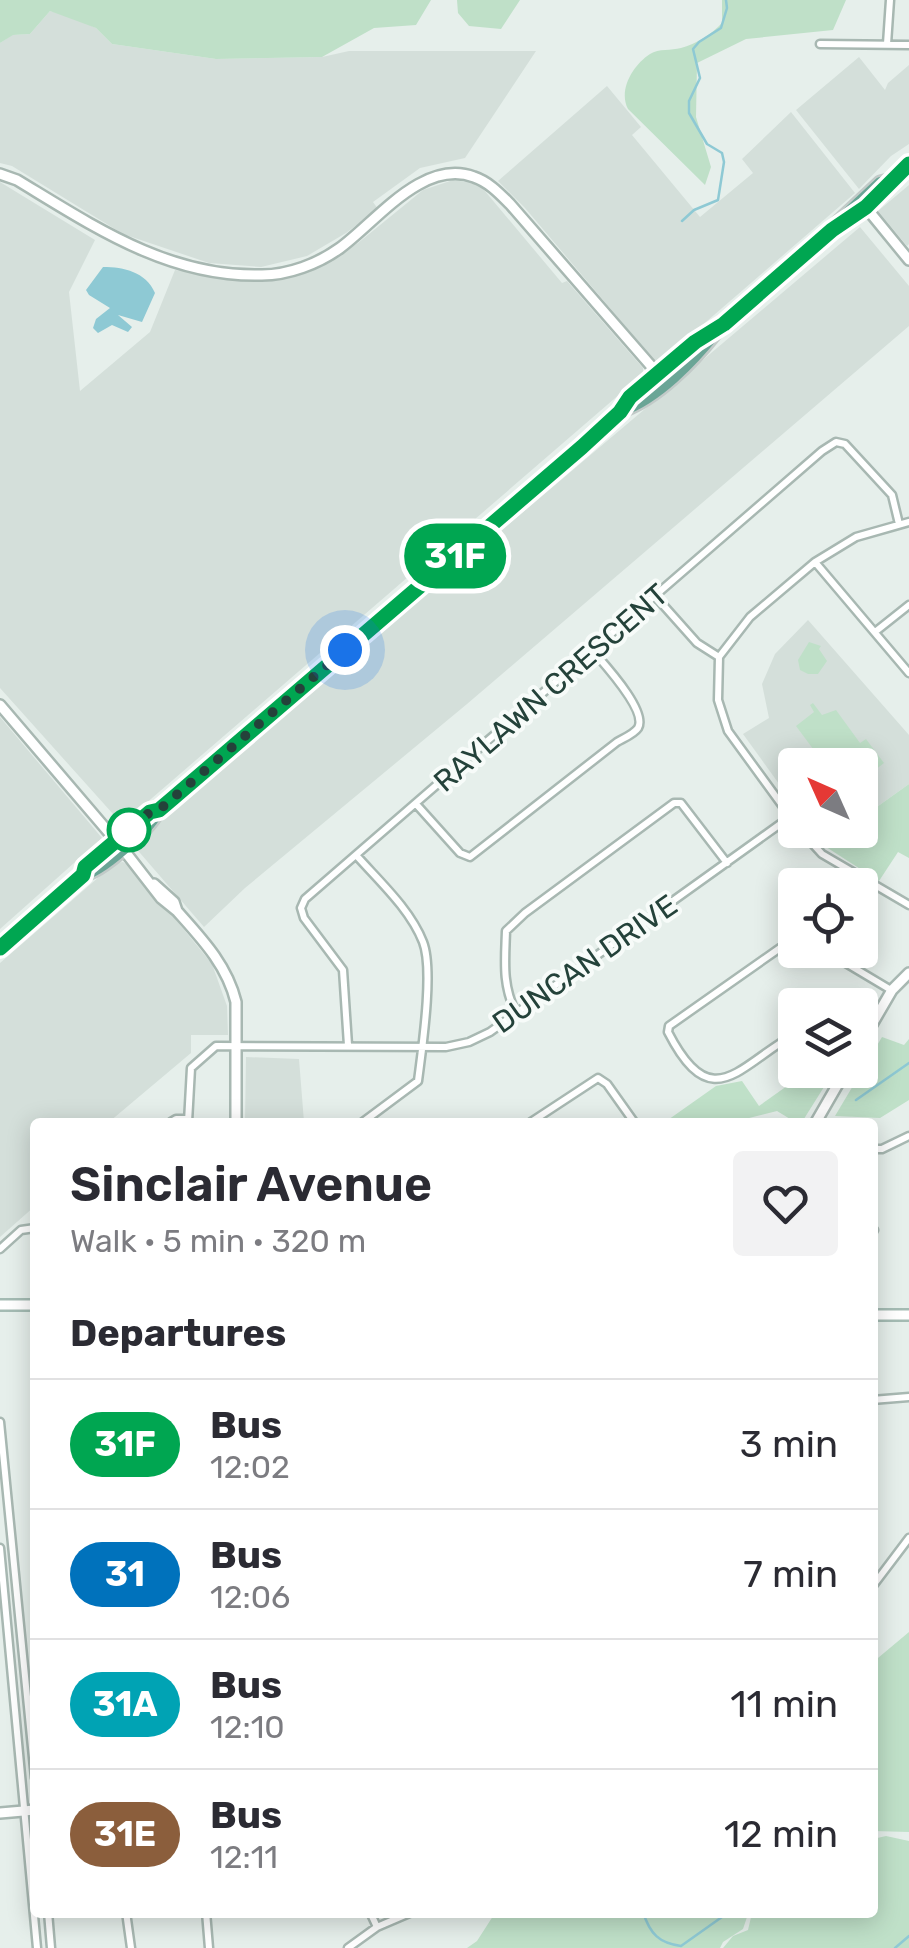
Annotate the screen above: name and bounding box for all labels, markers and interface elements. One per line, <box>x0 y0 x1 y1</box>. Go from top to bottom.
line badge: 31F <box>398 524 512 588</box>
text: 31F <box>424 535 486 577</box>
street label: RAYLAWN CRESCENT <box>427 577 675 799</box>
your location <box>320 625 370 675</box>
north arrow <box>778 748 878 848</box>
map controls <box>778 748 878 1088</box>
unlabelled marker <box>108 809 150 851</box>
button: locate <box>778 868 878 968</box>
street label: DUNCAN DRIVE <box>486 887 684 1041</box>
button: layers <box>778 988 878 1088</box>
button: heart <box>733 1151 838 1256</box>
text: Sinclair Avenue <box>70 1156 432 1213</box>
text: Walk · 5 min · 320 m <box>70 1222 366 1260</box>
text: Departures <box>70 1310 286 1356</box>
text: Bus <box>210 1402 282 1448</box>
text: 3 min <box>740 1421 838 1467</box>
text: 31F <box>94 1423 156 1465</box>
text: 12:02 <box>210 1448 290 1486</box>
text: Bus <box>210 1532 282 1578</box>
text: 7 min <box>743 1551 838 1597</box>
text: 31 <box>105 1553 145 1595</box>
text: 12:06 <box>210 1578 290 1616</box>
text: Bus <box>210 1662 282 1708</box>
text: 11 min <box>730 1681 838 1727</box>
text: 31A <box>92 1683 158 1725</box>
text: 12:10 <box>210 1708 285 1746</box>
text: Bus <box>210 1792 282 1838</box>
text: 12 min <box>724 1811 838 1857</box>
text: 31E <box>94 1813 156 1855</box>
text: 12:11 <box>210 1838 278 1876</box>

